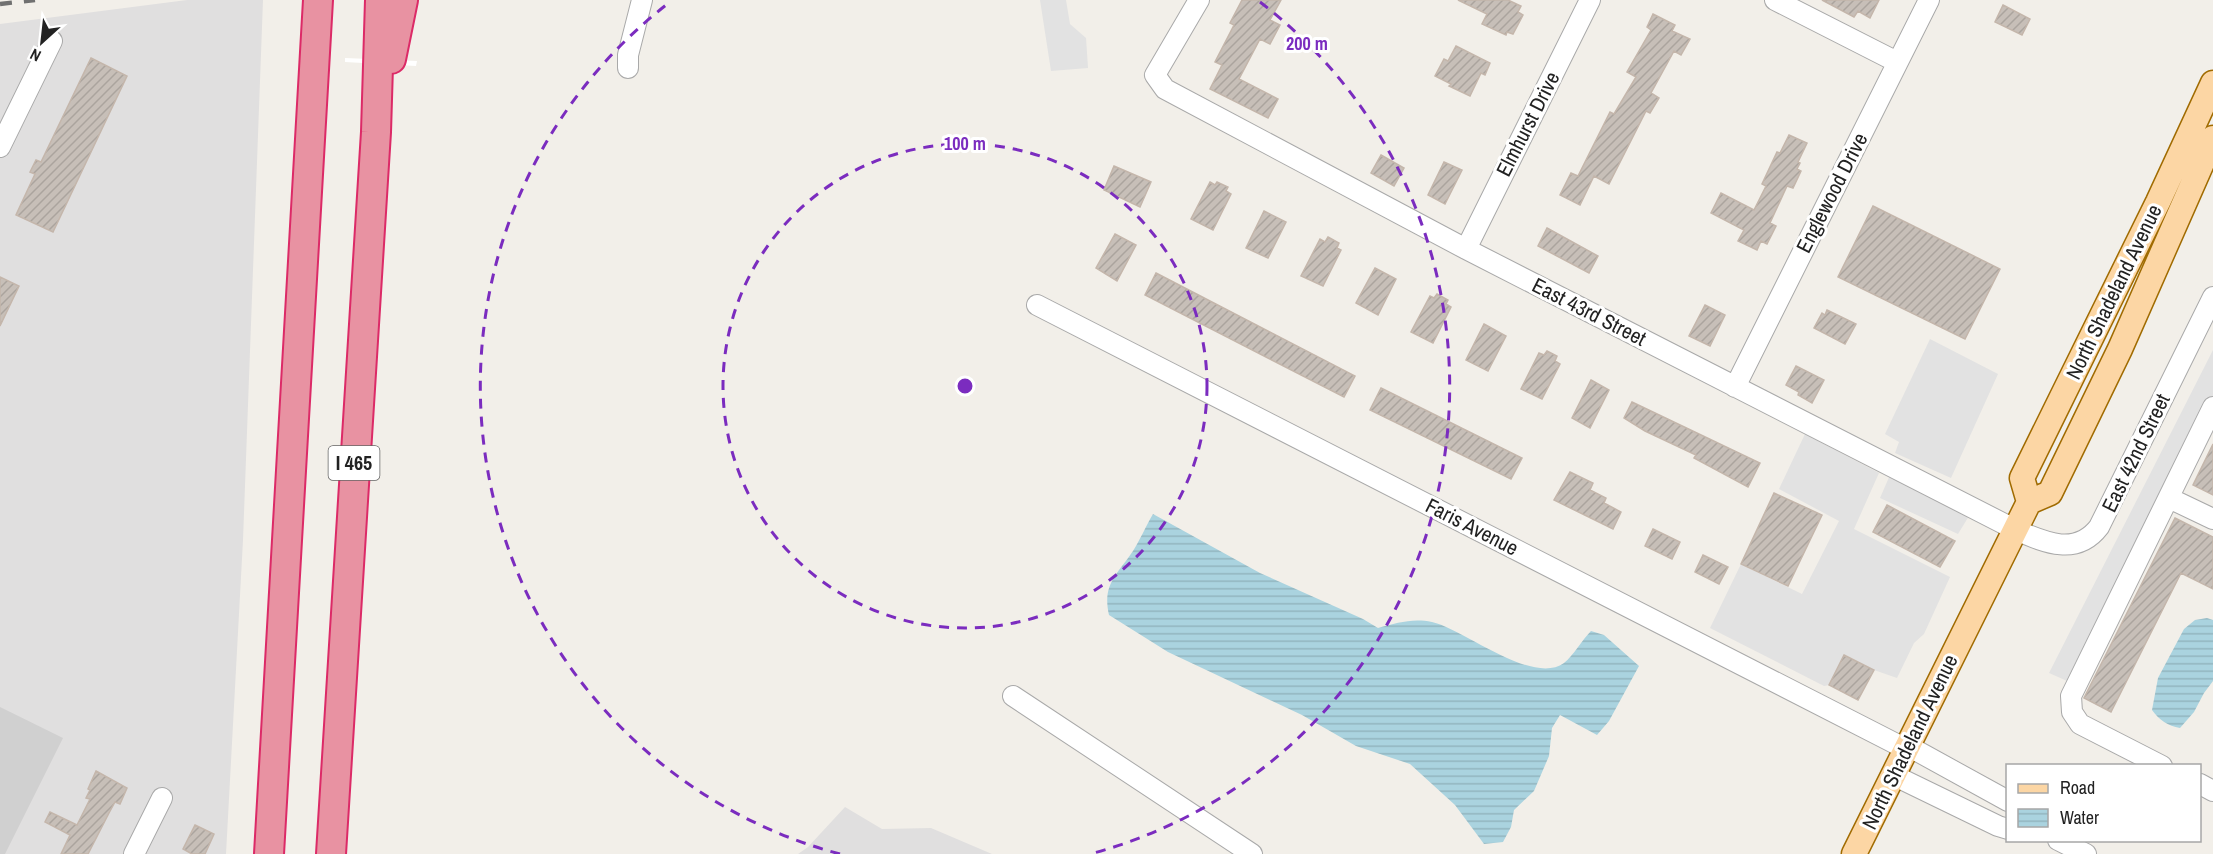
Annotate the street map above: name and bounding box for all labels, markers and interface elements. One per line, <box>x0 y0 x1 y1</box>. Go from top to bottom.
north arrow <box>12 12 72 72</box>
text: 200 m <box>1286 31 1328 56</box>
text: N <box>26 43 44 67</box>
street label: Elmhurst Drive <box>1489 66 1566 181</box>
street label: Englewood Drive <box>1789 128 1874 258</box>
text: 100 m <box>944 131 986 156</box>
street label: North Shadeland Avenue <box>2059 200 2168 384</box>
street label: East 43rd Street <box>1527 270 1651 353</box>
centre of rings <box>955 376 975 396</box>
street label: East 42nd Street <box>2094 389 2177 517</box>
road number: I 465 <box>328 446 380 480</box>
street label: Faris Avenue <box>1421 491 1524 562</box>
street label: North Shadeland Avenue <box>1855 650 1964 834</box>
legend <box>2006 764 2201 842</box>
text: Road <box>2060 775 2095 800</box>
text: Water <box>2060 805 2099 830</box>

